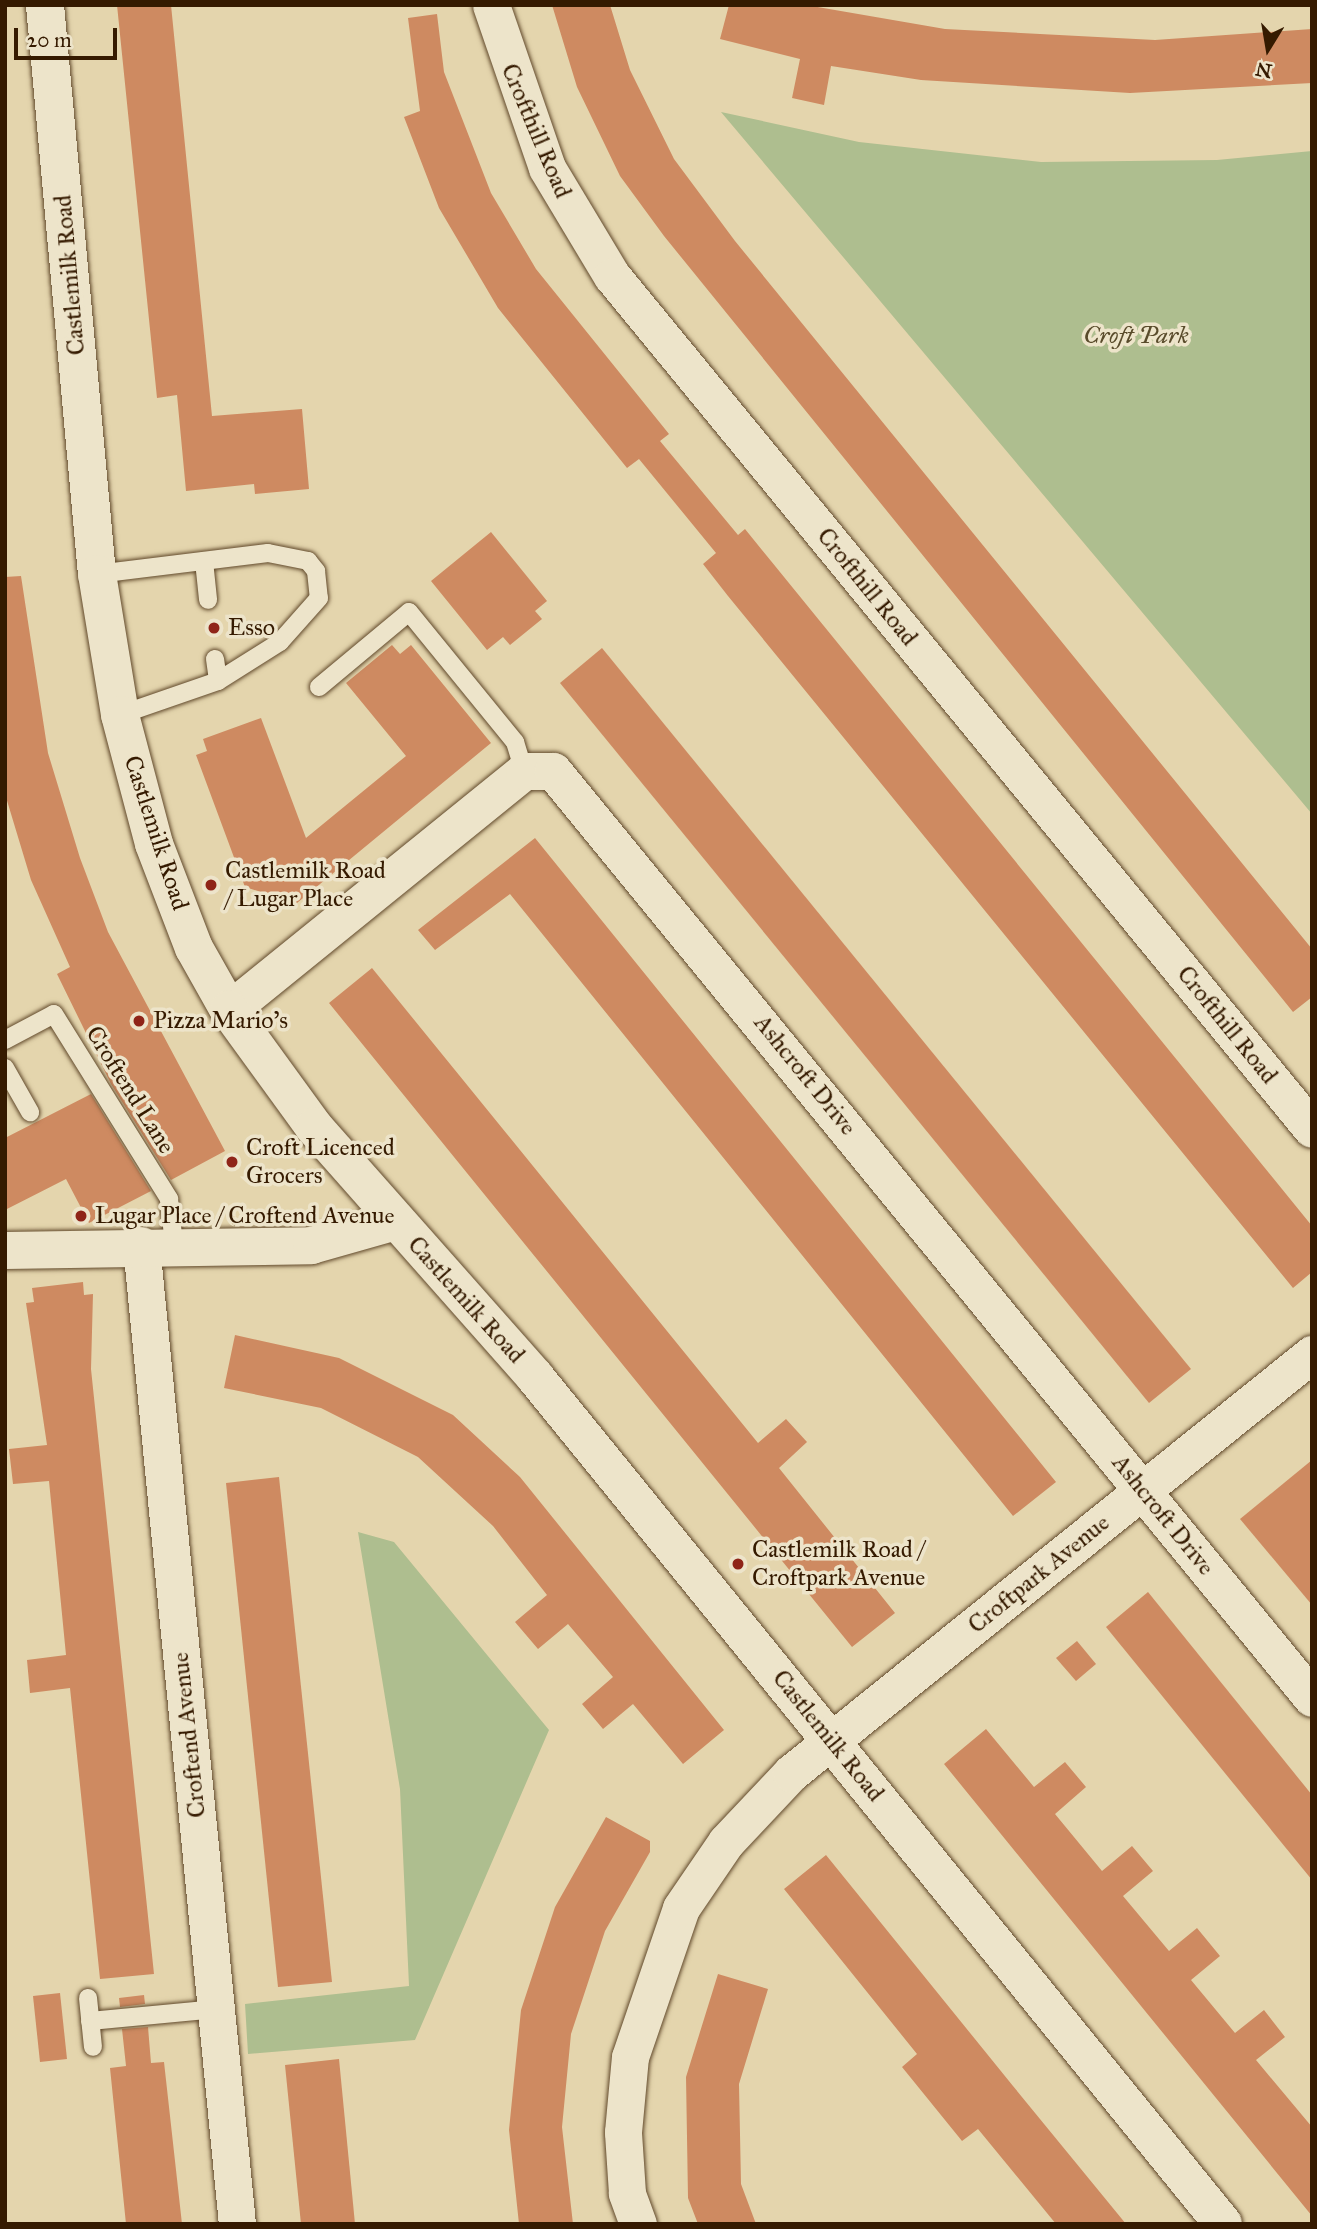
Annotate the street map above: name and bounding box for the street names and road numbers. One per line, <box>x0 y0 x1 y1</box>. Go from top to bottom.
street label: Crofthill Road <box>495 59 577 203</box>
street label: Castlemilk Road <box>49 194 91 356</box>
street label: Crofthill Road <box>811 522 923 652</box>
street label: Castlemilk Road <box>117 752 195 914</box>
street label: Crofthill Road <box>1171 960 1283 1090</box>
street label: Ashcroft Drive <box>748 1009 862 1141</box>
street label: Croftend Lane <box>79 1021 181 1159</box>
street label: Castlemilk Road <box>401 1231 531 1369</box>
street label: Ashcroft Drive <box>1106 1449 1220 1581</box>
street label: Croftpark Avenue <box>963 1508 1115 1640</box>
street label: Croftend Avenue <box>166 1651 212 1819</box>
street label: Castlemilk Road <box>766 1664 890 1808</box>

